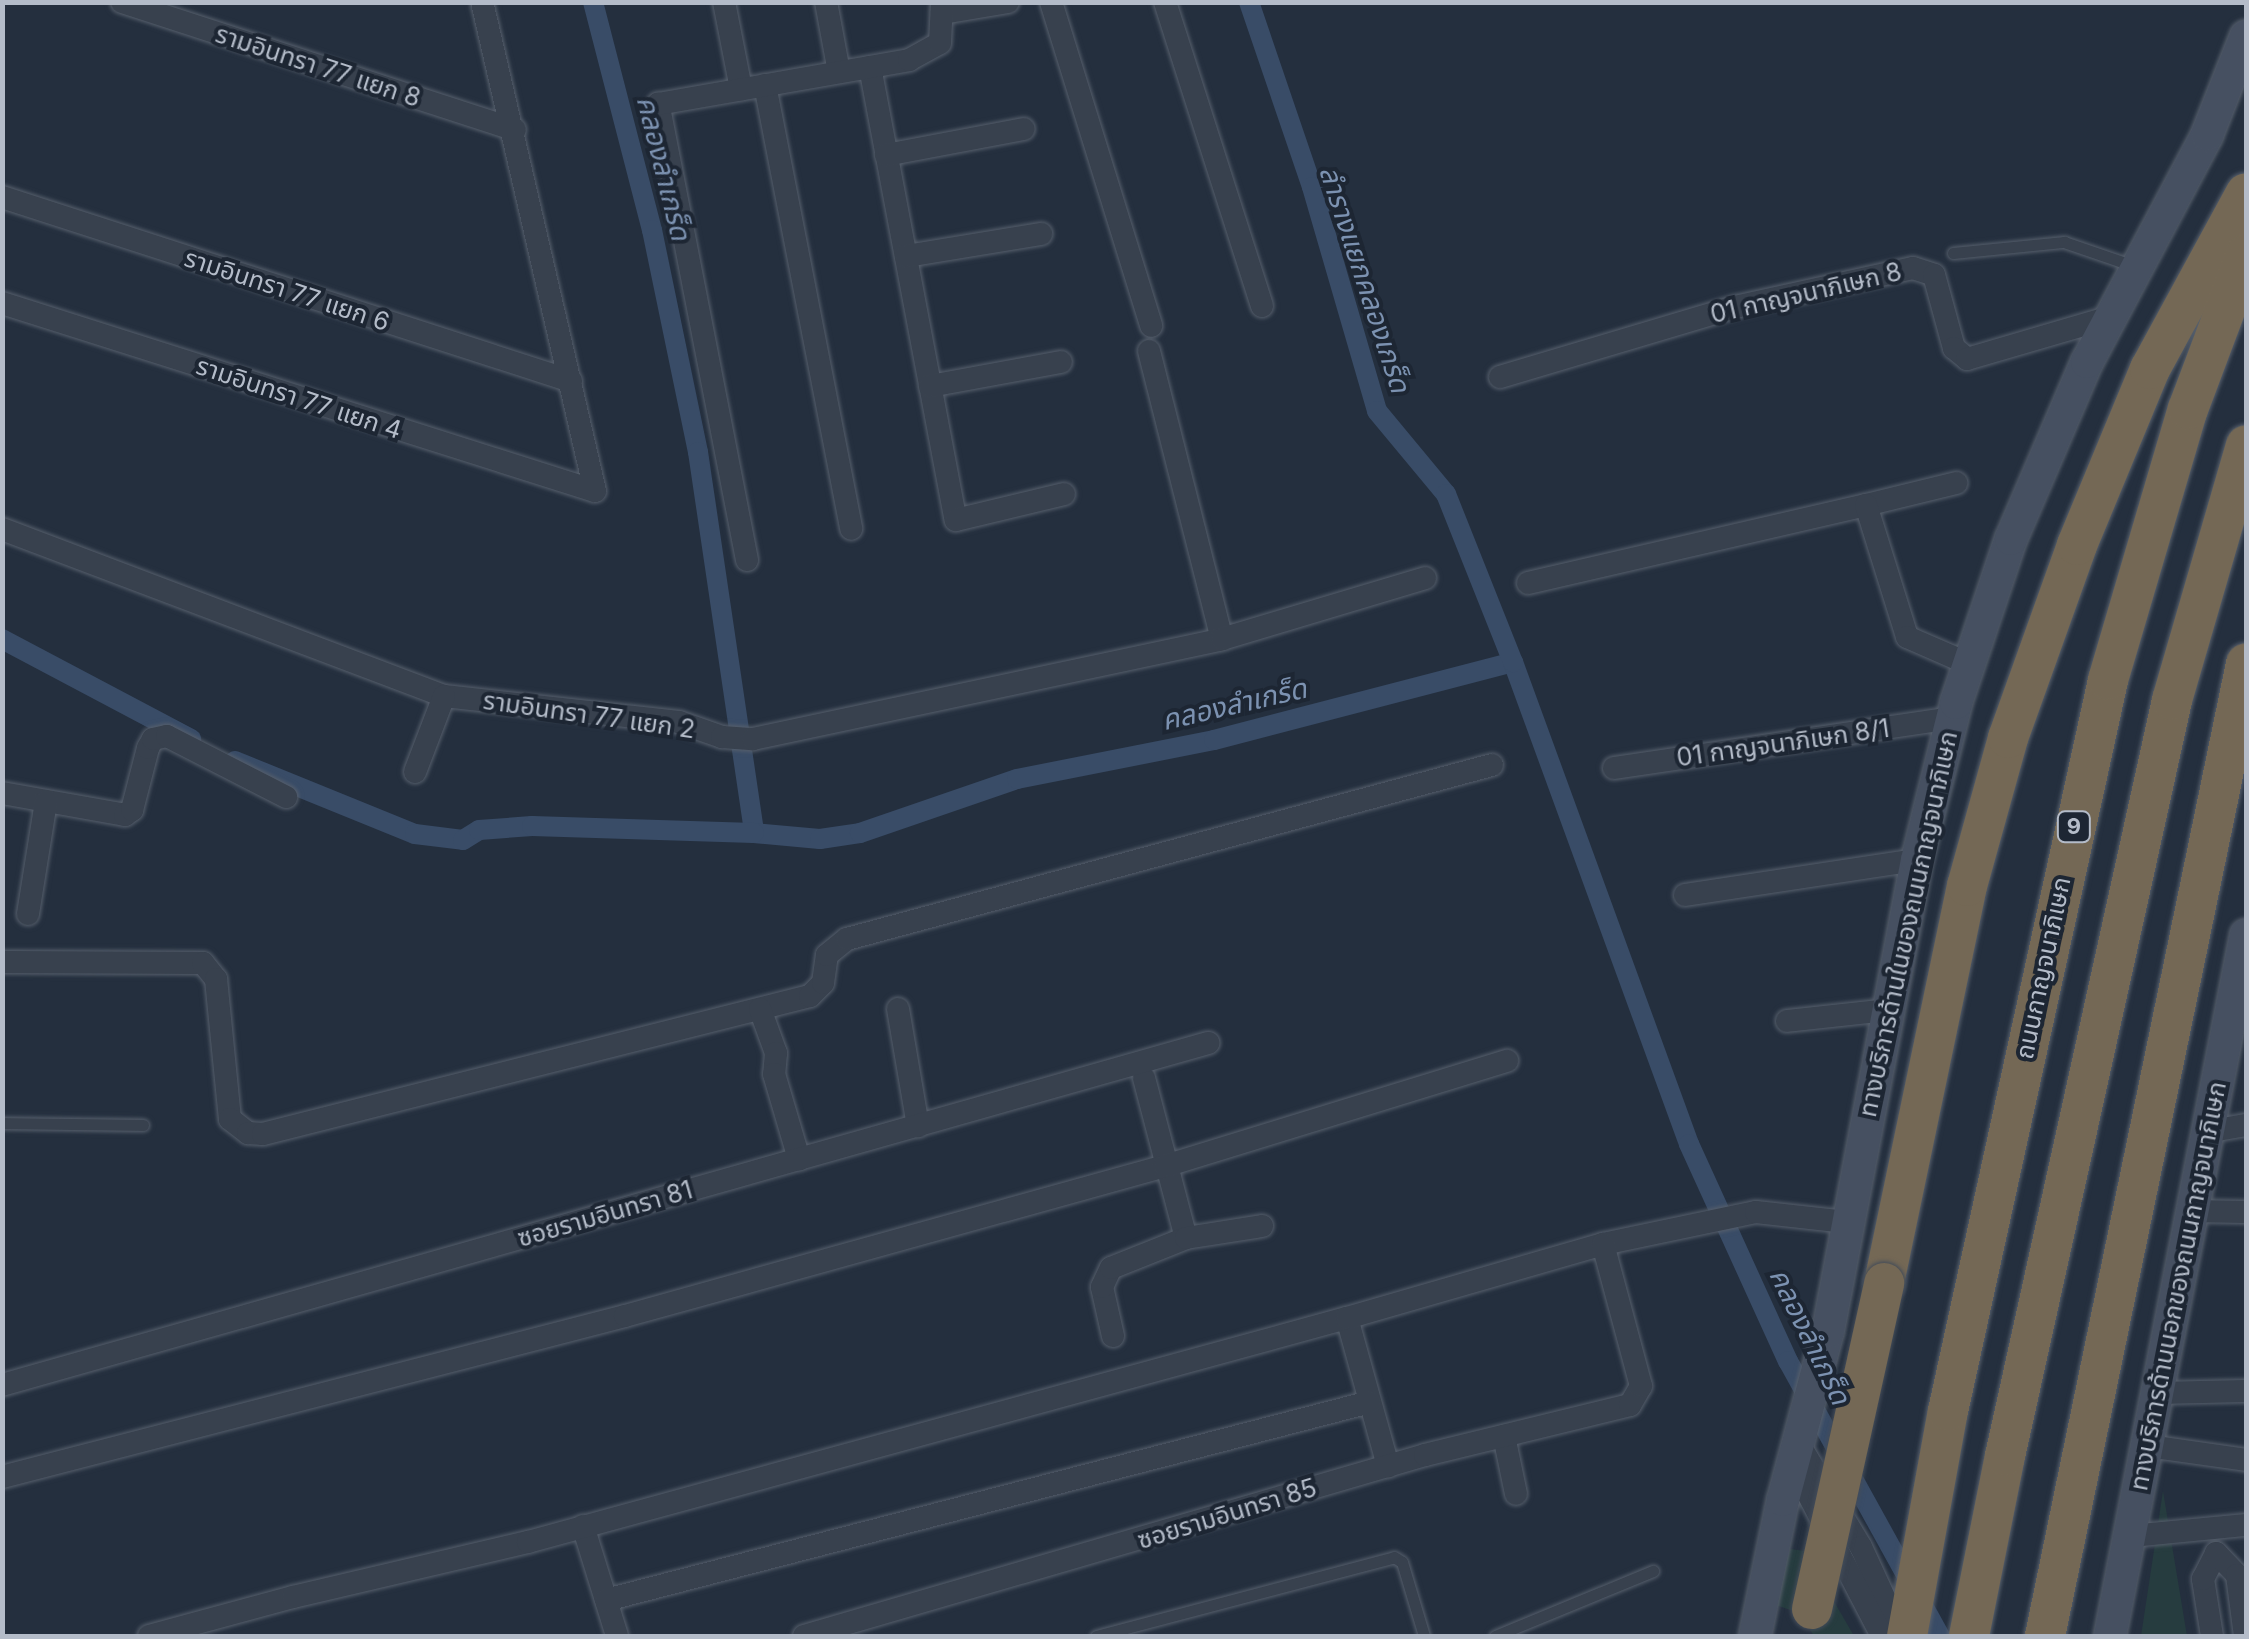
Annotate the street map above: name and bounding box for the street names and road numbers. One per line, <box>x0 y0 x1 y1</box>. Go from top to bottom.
street label: รามอินทรา 77 แยก 8 <box>212 19 424 113</box>
street label: รามอินทรา 77 แยก 6 <box>181 243 393 337</box>
street label: 01 กาญจนาภิเษก 8 <box>1707 256 1905 330</box>
street label: รามอินทรา 77 แยก 4 <box>192 351 406 445</box>
street label: รามอินทรา 77 แยก 2 <box>481 685 697 745</box>
street label: 01 กาญจนาภิเษก 8/1 <box>1675 713 1891 773</box>
street label: ทางบริการด้านในของถนนกาญจนาภิเษก <box>1852 728 1964 1120</box>
road number: 9 <box>2056 810 2092 844</box>
street label: ถนนกาญจนาภิเษก <box>2009 874 2077 1062</box>
street label: ทางบริการด้านนอกของถนนกาญจนาภิเษก <box>2124 1079 2232 1493</box>
street label: ซอยรามอินทรา 81 <box>514 1175 696 1253</box>
street label: ซอยรามอินทรา 85 <box>1134 1473 1320 1555</box>

